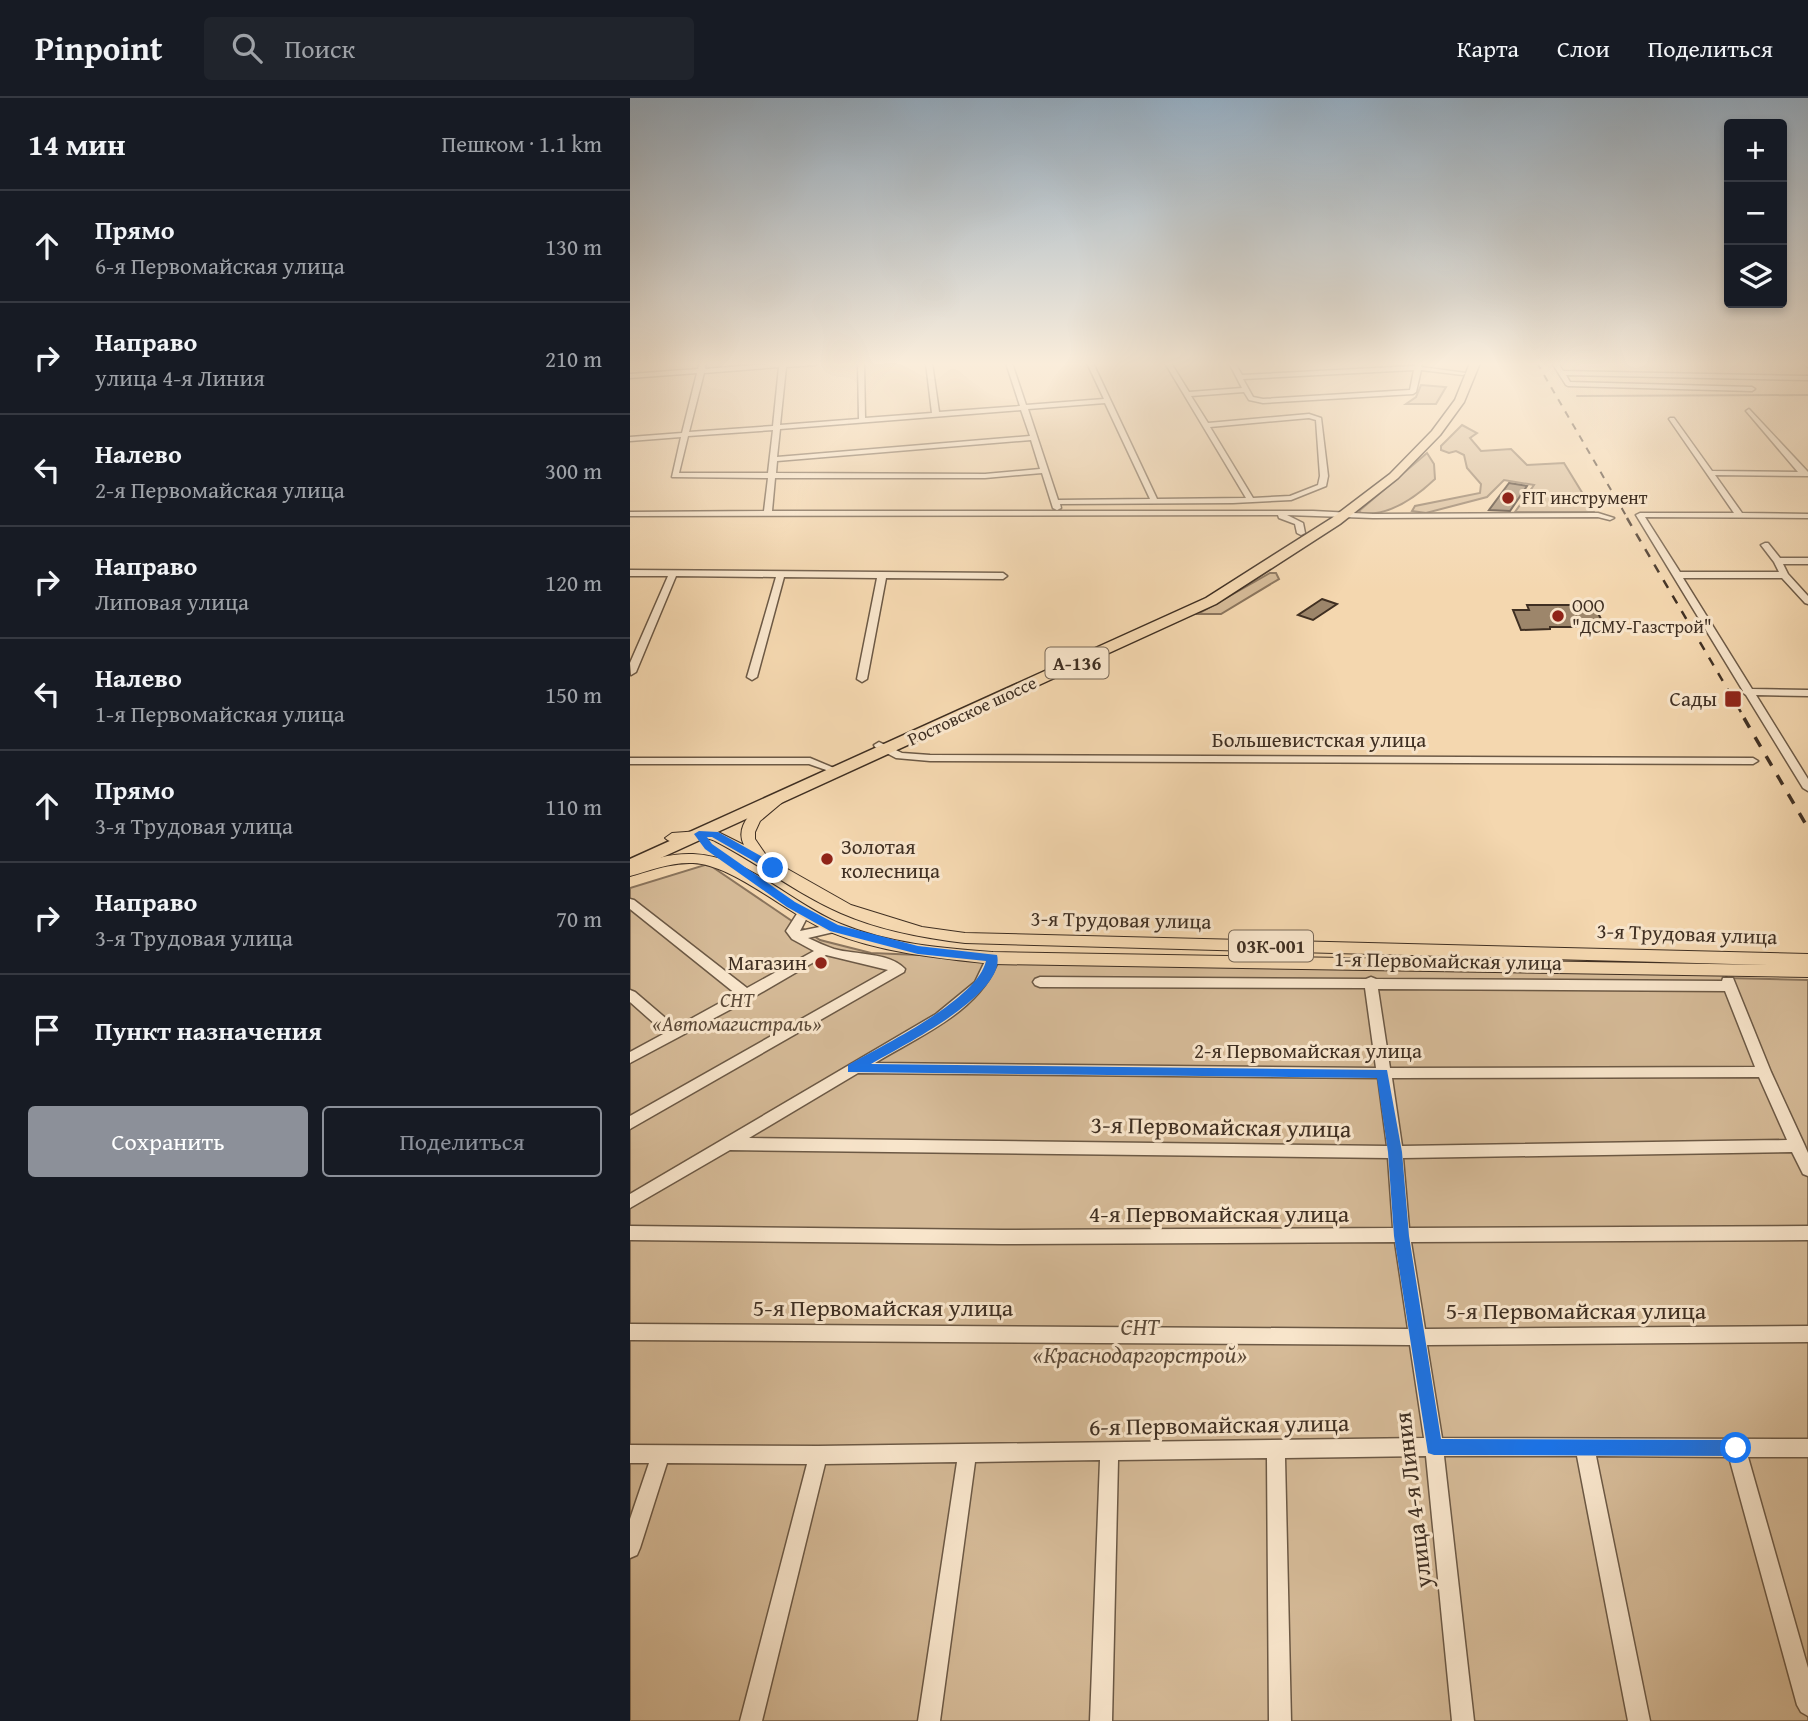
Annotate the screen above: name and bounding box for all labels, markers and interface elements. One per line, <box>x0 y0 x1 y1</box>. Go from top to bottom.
search box <box>204 17 694 80</box>
text: Pinpoint <box>35 24 162 72</box>
icon: search <box>228 29 266 67</box>
text: Поиск <box>284 29 355 68</box>
text: Карта <box>1457 31 1519 66</box>
text: Слои <box>1557 31 1610 66</box>
text: Поделиться <box>1648 31 1773 66</box>
map controls <box>1724 119 1787 308</box>
button: + <box>1724 119 1787 182</box>
text: 14 мин <box>28 122 126 166</box>
text: Пешком · 1.1 km <box>442 127 602 160</box>
button: − <box>1724 182 1787 245</box>
text: Прямо <box>95 210 175 249</box>
icon: ahead <box>28 227 66 265</box>
text: 130 m <box>545 230 602 263</box>
button: layers <box>1724 245 1787 308</box>
text: 6-я Первомайская улица <box>95 249 345 282</box>
text: Направо <box>95 322 197 361</box>
icon: right <box>28 339 66 377</box>
text: 210 m <box>545 342 602 375</box>
text: улица 4-я Линия <box>95 361 265 394</box>
text: Налево <box>95 434 182 473</box>
icon: left <box>28 451 66 489</box>
text: 300 m <box>545 454 602 487</box>
text: 2-я Первомайская улица <box>95 473 345 506</box>
place label: FIT инструмент <box>1522 484 1648 511</box>
marker: FIT инструмент <box>1500 490 1516 506</box>
text: Направо <box>95 546 197 585</box>
icon: right <box>28 563 66 601</box>
text: 120 m <box>545 566 602 599</box>
text: Липовая улица <box>95 585 249 618</box>
place label: ООО "ДСМУ-Газстрой" <box>1572 592 1712 640</box>
marker: ООО "ДСМУ-Газстрой" <box>1550 608 1566 624</box>
road number: А-136 <box>1046 648 1108 678</box>
text: Налево <box>95 658 182 697</box>
street label: Ростовское шоссе <box>903 669 1041 752</box>
icon: left <box>28 675 66 713</box>
text: 150 m <box>545 678 602 711</box>
place label: Сады <box>1669 683 1717 714</box>
marker: Сады <box>1723 689 1743 709</box>
text: 1-я Первомайская улица <box>95 697 345 730</box>
street label: Большевистская улица <box>1212 724 1426 755</box>
text: Прямо <box>95 770 175 809</box>
icon: ahead <box>28 787 66 825</box>
text: 110 m <box>545 790 602 823</box>
text: 3-я Трудовая улица <box>95 809 293 842</box>
place label: Золотая колесница <box>841 831 940 886</box>
marker: Золотая колесница <box>819 851 835 867</box>
route end <box>757 852 788 883</box>
text: Направо <box>95 882 197 921</box>
icon: right <box>28 899 66 937</box>
text: 70 m <box>556 902 602 935</box>
street label: 3-я Трудовая улица <box>1030 902 1212 937</box>
street label: 3-я Трудовая улица <box>1596 915 1778 952</box>
text: 3-я Трудовая улица <box>95 921 293 954</box>
road number: 03К-001 <box>1229 930 1313 961</box>
street label: 1-я Первомайская улица <box>1334 943 1562 978</box>
place label: Магазин <box>728 947 807 978</box>
marker: Магазин <box>813 955 829 971</box>
park label: СНТ «Автомагистраль» <box>652 984 822 1039</box>
icon: arrive <box>28 1011 66 1049</box>
text: Пункт назначения <box>95 1011 322 1050</box>
street label: 2-я Первомайская улица <box>1194 1035 1422 1066</box>
button: Сохранить <box>28 1106 308 1177</box>
button: Поделиться <box>322 1106 602 1177</box>
street label: 3-я Первомайская улица <box>1090 1107 1352 1146</box>
street label: 4-я Первомайская улица <box>1089 1196 1350 1231</box>
street label: 5-я Первомайская улица <box>753 1290 1014 1325</box>
street label: 5-я Первомайская улица <box>1446 1293 1707 1328</box>
park label: СНТ «Краснодаргорстрой» <box>1033 1309 1247 1372</box>
street label: 6-я Первомайская улица <box>1088 1405 1350 1444</box>
street label: улица 4-я Линия <box>1384 1410 1441 1591</box>
route start <box>1720 1432 1751 1463</box>

